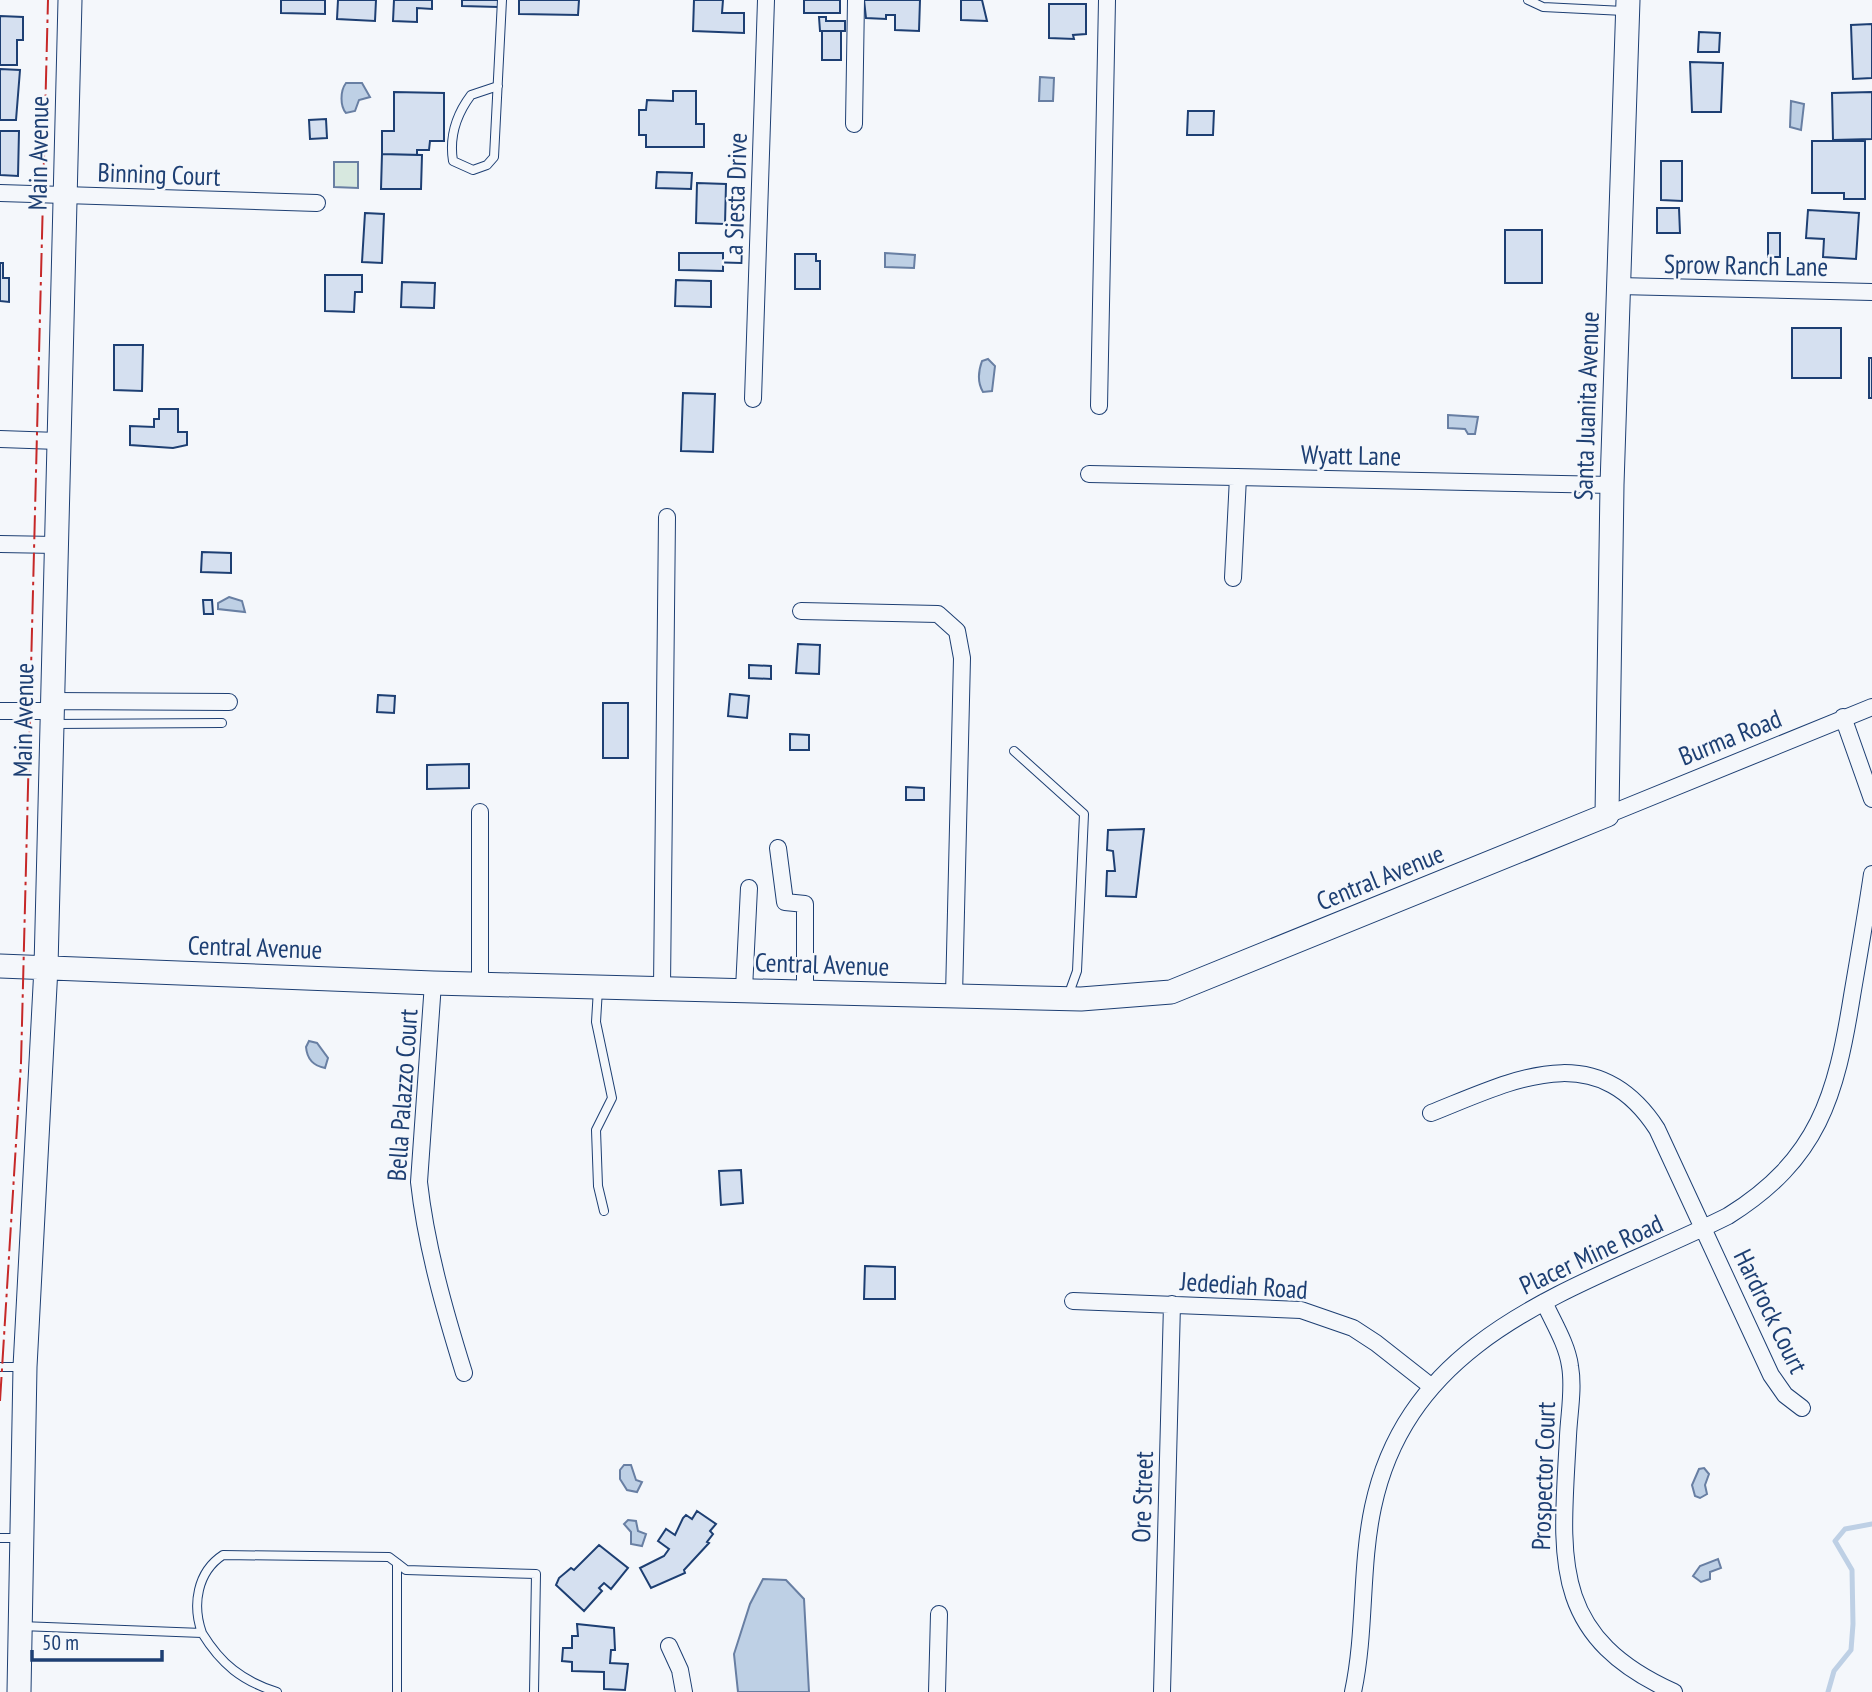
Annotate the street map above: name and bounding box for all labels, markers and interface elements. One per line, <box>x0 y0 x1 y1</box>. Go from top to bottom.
street label: Main Avenue <box>21 95 55 211</box>
street label: La Siesta Drive <box>716 132 754 266</box>
street label: Binning Court <box>97 155 221 193</box>
street label: Sprow Ranch Lane <box>1664 247 1828 283</box>
street label: Santa Juanita Avenue <box>1566 311 1606 501</box>
street label: Wyatt Lane <box>1301 438 1401 472</box>
street label: Main Avenue <box>6 662 40 778</box>
street label: Burma Road <box>1674 701 1786 773</box>
street label: Central Avenue <box>1311 836 1449 918</box>
street label: Central Avenue <box>187 928 323 966</box>
street label: Central Avenue <box>754 945 890 983</box>
street label: Bella Palazzo Court <box>380 1008 424 1182</box>
street label: Placer Mine Road <box>1514 1206 1668 1302</box>
street label: Hardrock Court <box>1727 1244 1815 1378</box>
street label: Jedediah Road <box>1178 1264 1309 1306</box>
street label: Prospector Court <box>1524 1401 1562 1551</box>
street label: Ore Street <box>1124 1451 1160 1543</box>
scale bar <box>32 1618 161 1662</box>
text: 50 m <box>42 1629 79 1656</box>

